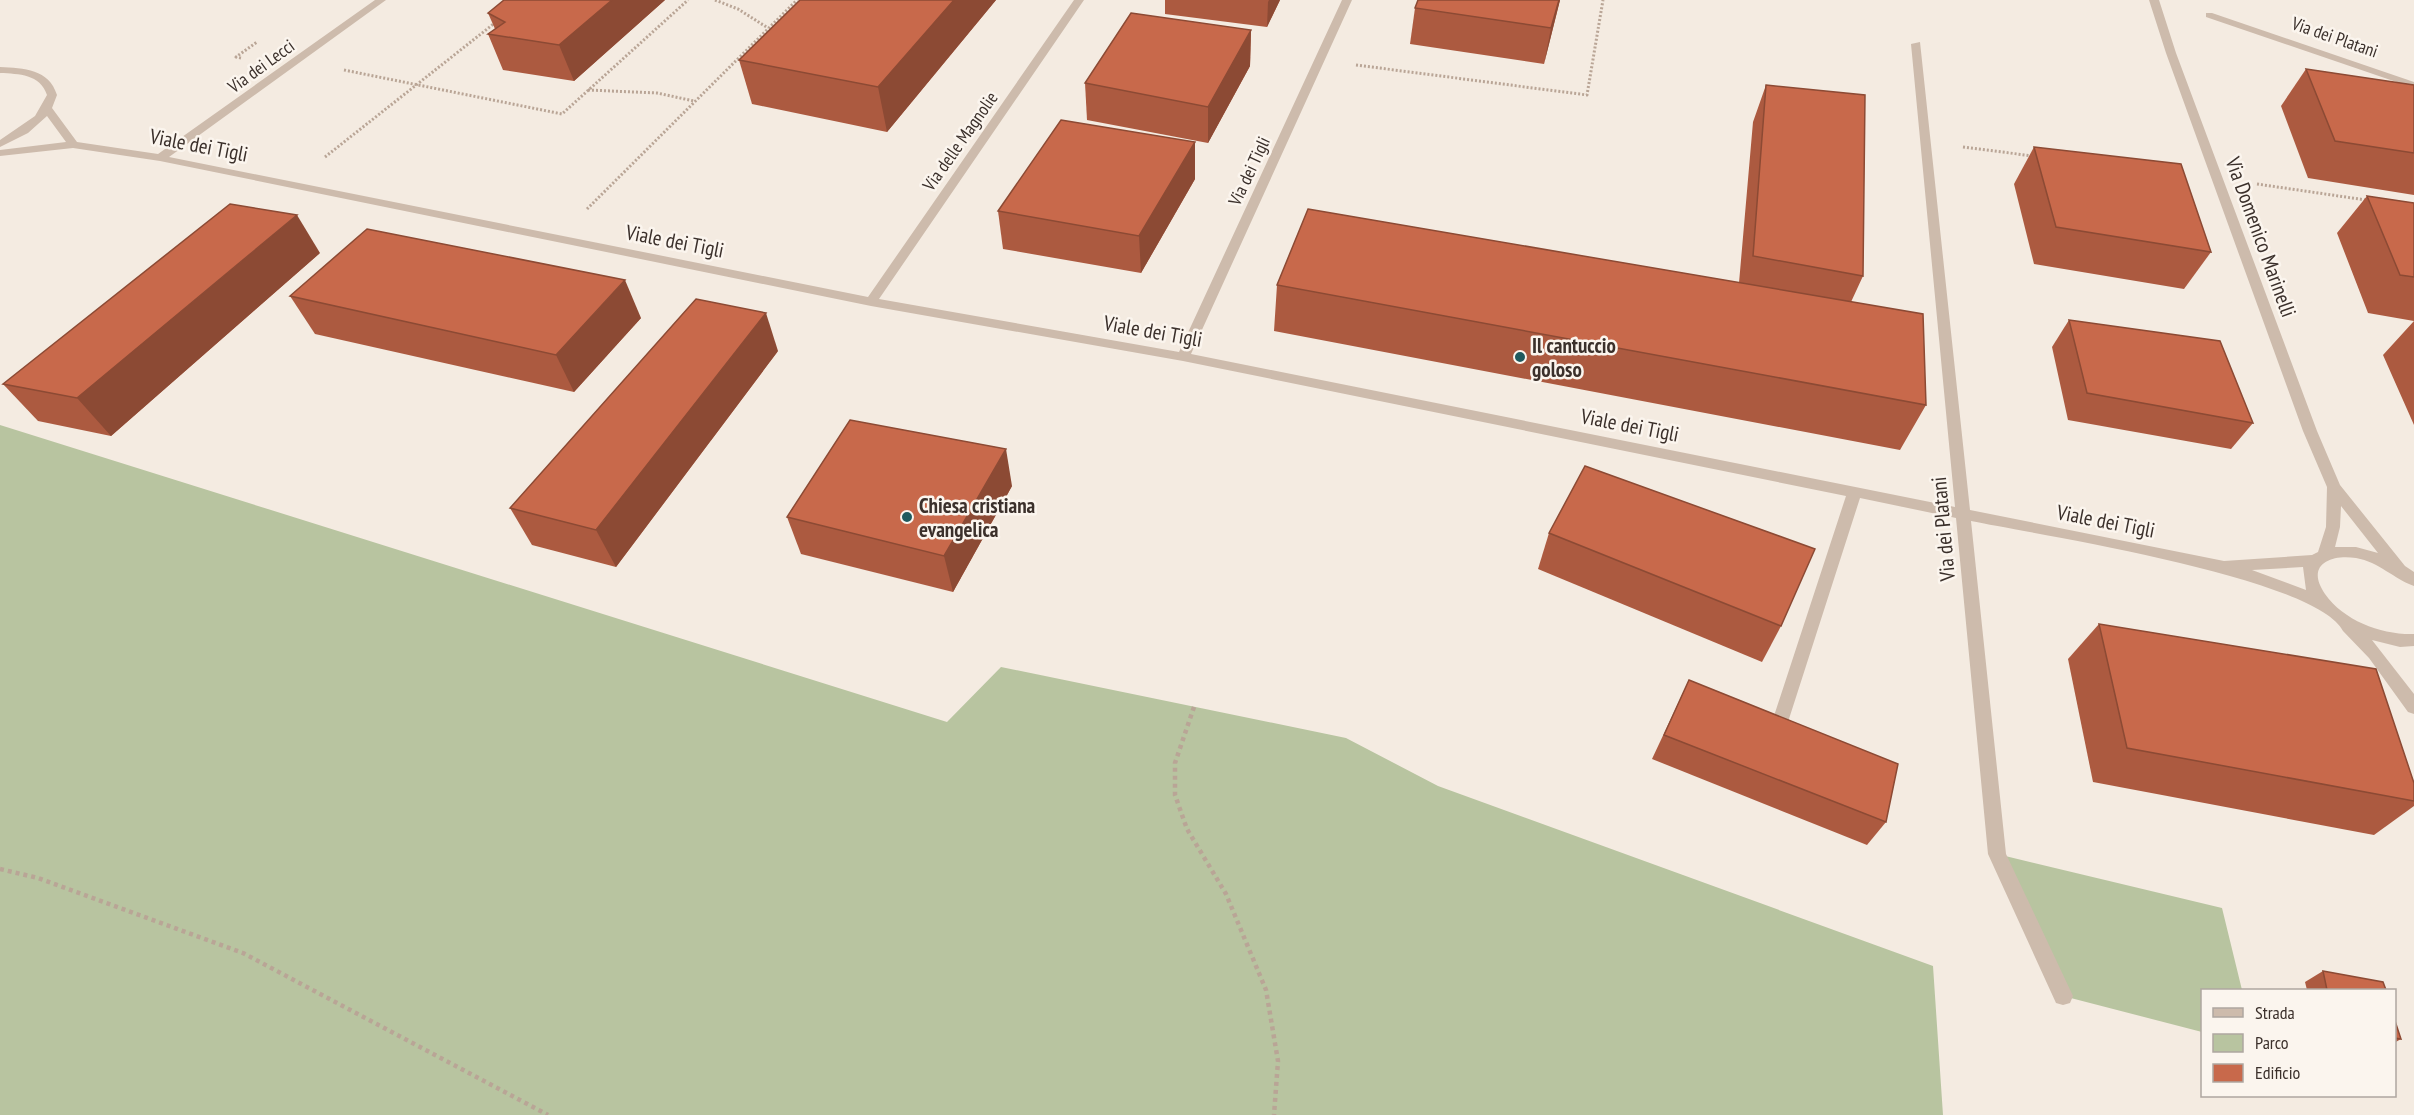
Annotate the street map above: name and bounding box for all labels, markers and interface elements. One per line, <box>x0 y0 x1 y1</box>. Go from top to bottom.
street label: Via dei Platani <box>2288 11 2381 62</box>
street label: Via dei Lecci <box>222 34 299 98</box>
street label: Via delle Magnolie <box>917 87 1003 196</box>
street label: Viale dei Tigli <box>147 122 250 168</box>
street label: Via dei Tigli <box>1223 133 1275 210</box>
street label: Via Domenico Marinelli <box>2219 152 2302 321</box>
street label: Viale dei Tigli <box>623 218 726 264</box>
street label: Viale dei Tigli <box>1101 309 1204 353</box>
place label: Il cantuccio goloso <box>1532 332 1616 383</box>
marker: Il cantuccio goloso <box>1513 350 1527 364</box>
street label: Viale dei Tigli <box>1578 402 1681 448</box>
street label: Via dei Platani <box>1925 476 1961 583</box>
place label: Chiesa cristiana evangelica <box>919 492 1036 543</box>
street label: Viale dei Tigli <box>2054 498 2157 544</box>
marker: Chiesa cristiana evangelica <box>900 510 914 524</box>
legend <box>2201 989 2396 1097</box>
text: Strada <box>2255 1001 2295 1024</box>
text: Parco <box>2255 1031 2289 1054</box>
text: Edificio <box>2255 1061 2301 1084</box>

